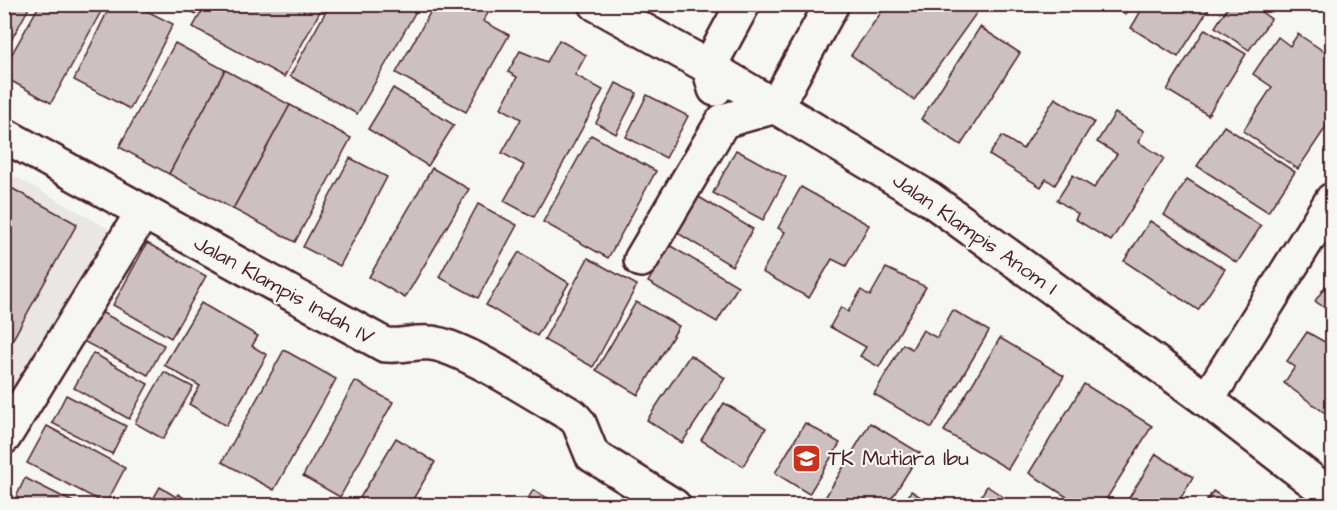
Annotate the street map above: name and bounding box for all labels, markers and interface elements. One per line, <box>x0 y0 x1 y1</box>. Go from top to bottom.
street label: Jalan Klampis Anom I <box>886 166 1063 303</box>
street label: Jalan Klampis Indah IV <box>188 228 379 352</box>
school or university icon: TK Mutiara Ibu <box>791 442 823 474</box>
place label: TK Mutiara Ibu <box>828 444 969 473</box>

